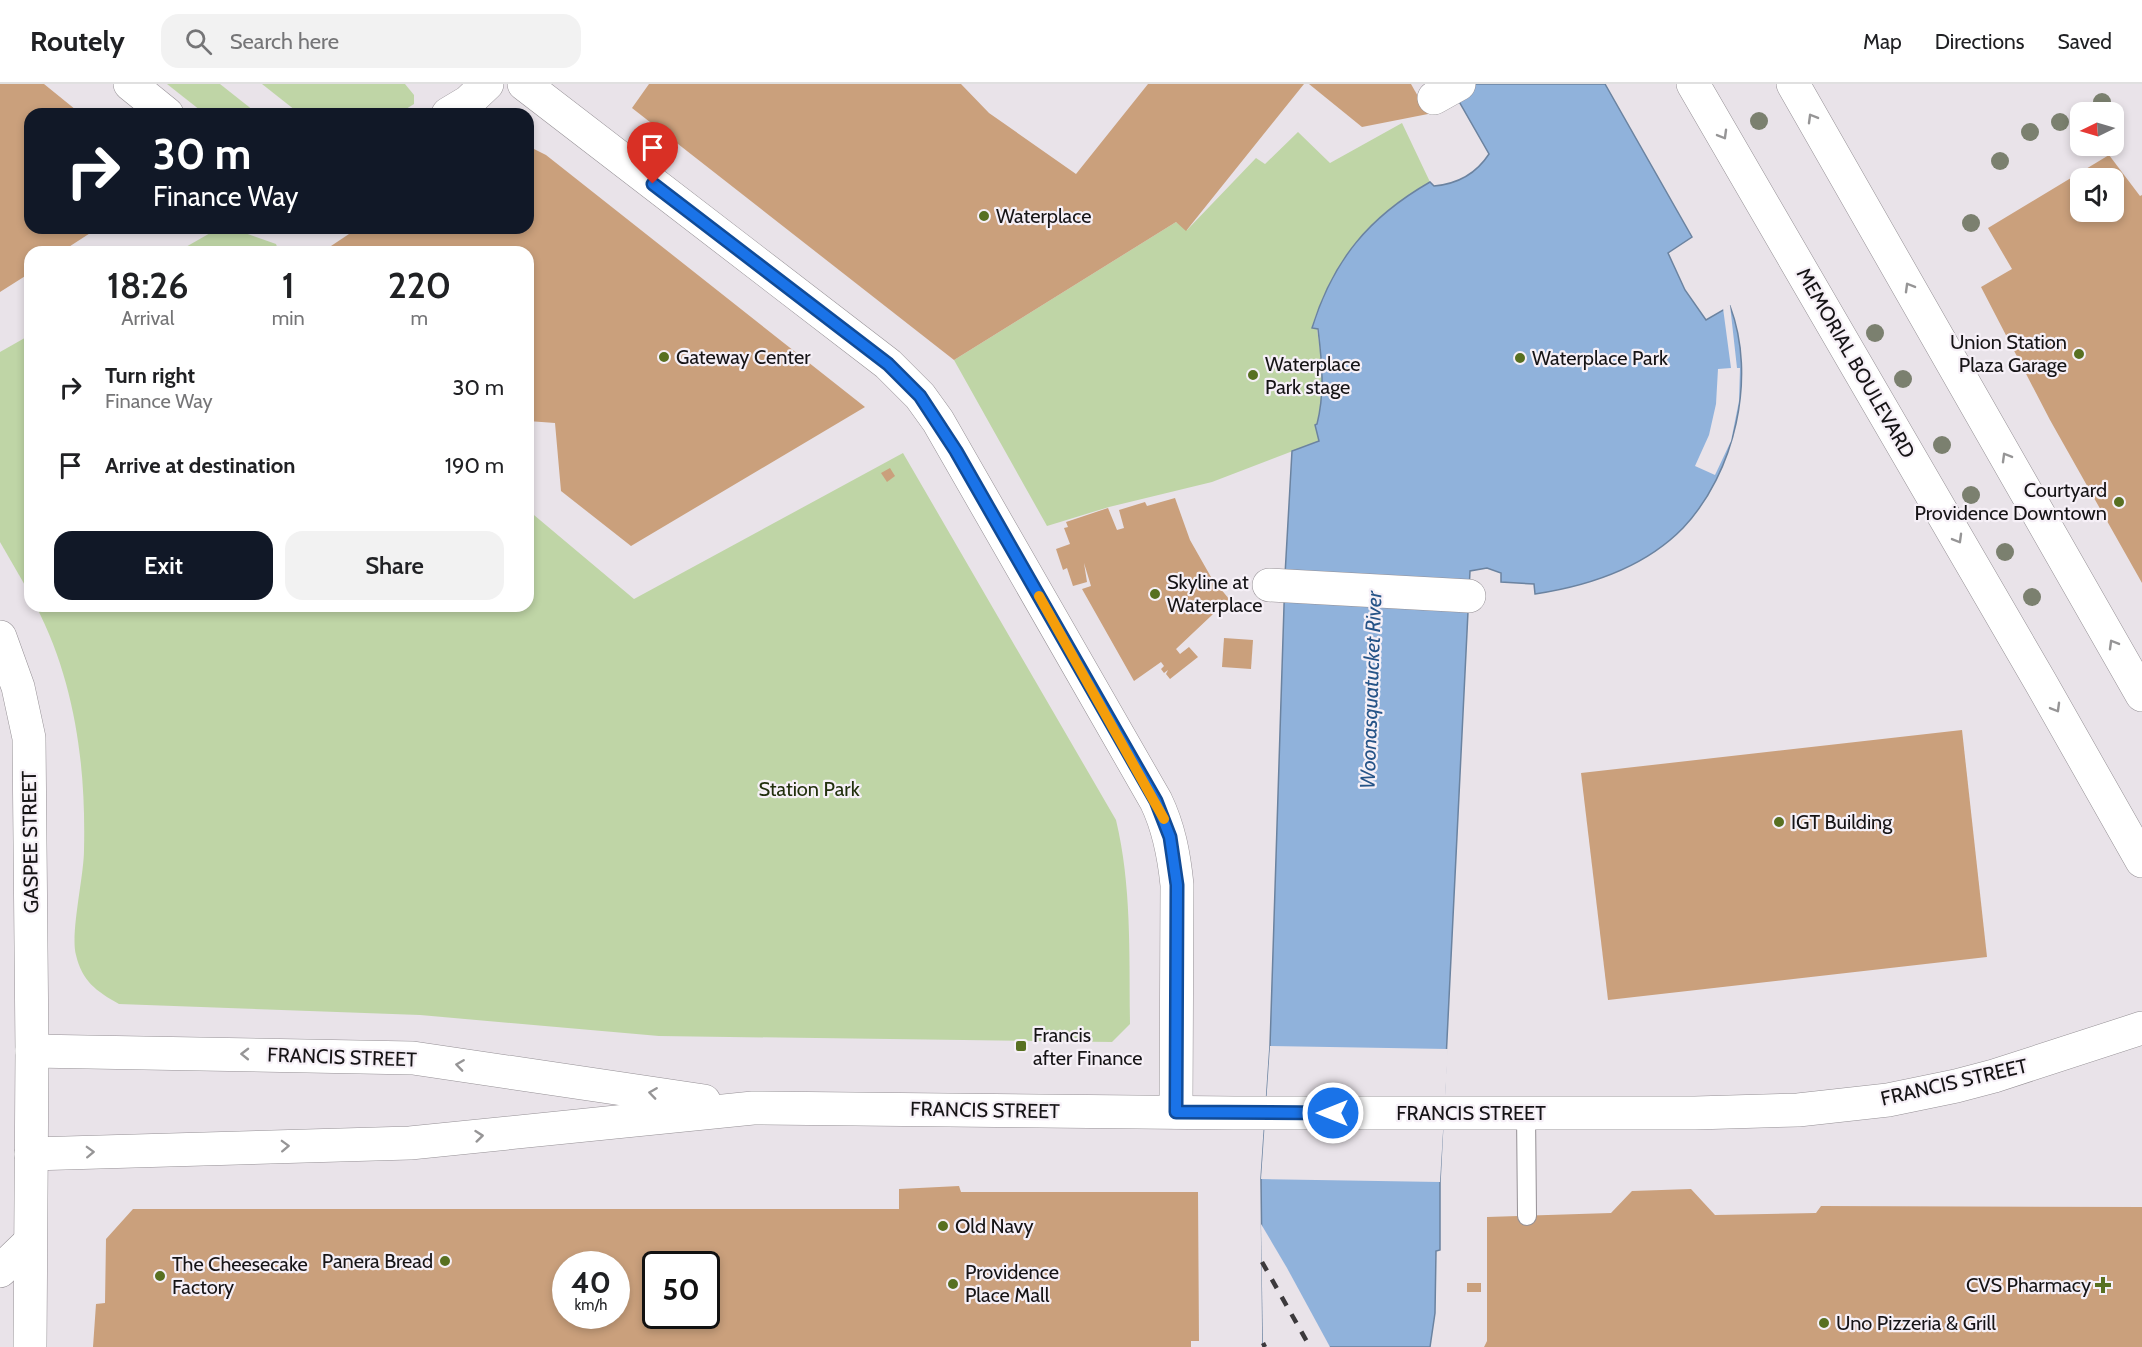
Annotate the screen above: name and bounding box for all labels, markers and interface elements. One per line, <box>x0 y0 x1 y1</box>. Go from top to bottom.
search box <box>161 14 581 68</box>
text: Routely <box>30 24 125 58</box>
icon: search <box>182 25 215 58</box>
text: Search here <box>230 28 339 55</box>
text: Map <box>1863 29 1902 54</box>
text: Directions <box>1935 29 2024 54</box>
text: Saved <box>2057 29 2112 54</box>
north arrow <box>2070 102 2124 156</box>
map controls <box>2070 102 2124 222</box>
one-way arrow <box>1808 114 1819 124</box>
pin <box>627 122 678 184</box>
text: 30 m <box>153 128 251 180</box>
one-way arrow <box>1716 128 1727 139</box>
icon: arrive <box>636 131 669 164</box>
icon: right <box>54 132 132 210</box>
button: sound <box>2070 168 2124 222</box>
text: Finance Way <box>153 180 298 213</box>
place label: Waterplace <box>996 204 1091 228</box>
marker: Waterplace <box>977 209 991 223</box>
text: 18:26 <box>107 263 189 307</box>
text: 1 <box>282 263 295 307</box>
text: 220 <box>388 263 451 307</box>
street label: MEMORIAL BOULEVARD <box>1792 264 1920 462</box>
one-way arrow <box>1905 283 1916 294</box>
text: Arrival <box>121 306 174 330</box>
text: min <box>272 306 305 330</box>
text: m <box>411 306 428 330</box>
place label: Union Station Plaza Garage <box>1950 330 2067 377</box>
place label: Gateway Center <box>676 345 811 369</box>
place label: Waterplace Park <box>1532 346 1668 370</box>
marker: Union Station Plaza Garage <box>2072 347 2086 361</box>
marker: Gateway Center <box>657 350 671 364</box>
marker: Waterplace Park <box>1513 351 1527 365</box>
place label: Waterplace Park stage <box>1265 352 1360 399</box>
text: Turn right <box>105 362 195 389</box>
marker: Waterplace Park stage <box>1246 368 1260 382</box>
icon: right <box>54 371 87 404</box>
text: 30 m <box>452 374 504 401</box>
text: Finance Way <box>105 389 213 413</box>
icon: arrive <box>54 449 87 482</box>
text: Arrive at destination <box>105 452 295 479</box>
text: 190 m <box>445 452 504 479</box>
one-way arrow <box>2002 453 2013 463</box>
place label: Courtyard Providence Downtown <box>1914 478 2107 525</box>
marker: Courtyard Providence Downtown <box>2112 495 2126 509</box>
button: Exit <box>54 531 273 600</box>
button: Share <box>285 531 504 600</box>
one-way arrow <box>1951 533 1962 543</box>
place label: Skyline at Waterplace <box>1167 570 1262 617</box>
marker: Skyline at Waterplace <box>1148 587 1162 601</box>
water label: Woonasquatucket River <box>1355 589 1387 789</box>
one-way arrow <box>2109 640 2120 650</box>
one-way arrow <box>2049 702 2060 712</box>
street label: GASPEE STREET <box>17 770 43 914</box>
park label: Station Park <box>758 777 860 801</box>
place label: IGT Building <box>1791 810 1893 834</box>
marker: IGT Building <box>1772 815 1786 829</box>
place label: Francis after Finance <box>1033 1023 1143 1070</box>
marker: Francis after Finance <box>1014 1039 1028 1053</box>
street label: FRANCIS STREET <box>267 1042 418 1072</box>
one-way arrow <box>241 1048 250 1061</box>
street label: FRANCIS STREET <box>1878 1053 2030 1111</box>
one-way arrow <box>456 1059 465 1071</box>
position arrow <box>1301 1081 1365 1145</box>
one-way arrow <box>649 1088 658 1100</box>
street label: FRANCIS STREET <box>910 1097 1060 1123</box>
street label: FRANCIS STREET <box>1396 1101 1546 1125</box>
one-way arrow <box>475 1130 484 1143</box>
one-way arrow <box>280 1140 289 1153</box>
one-way arrow <box>85 1146 94 1158</box>
place label: Old Navy <box>955 1214 1034 1238</box>
marker: Old Navy <box>936 1219 950 1233</box>
place label: Panera Bread <box>322 1249 433 1273</box>
speed limit sign: 50 <box>642 1251 720 1329</box>
place label: The Cheesecake Factory <box>172 1252 308 1299</box>
marker: Panera Bread <box>438 1254 452 1268</box>
place label: Providence Place Mall <box>965 1260 1059 1307</box>
text: 40 <box>571 1264 611 1301</box>
marker: The Cheesecake Factory <box>153 1269 167 1283</box>
place label: CVS Pharmacy <box>1966 1273 2091 1297</box>
marker: Providence Place Mall <box>946 1277 960 1291</box>
marker: CVS Pharmacy <box>2096 1278 2110 1292</box>
text: km/h <box>575 1296 607 1314</box>
place label: Uno Pizzeria & Grill <box>1836 1311 1996 1335</box>
marker: Uno Pizzeria & Grill <box>1817 1316 1831 1330</box>

